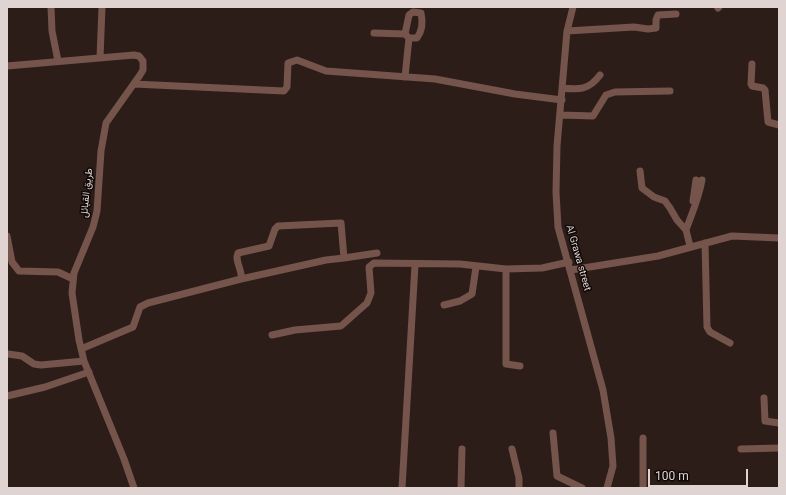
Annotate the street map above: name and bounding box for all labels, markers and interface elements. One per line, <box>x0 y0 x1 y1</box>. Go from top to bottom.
street label: طريق القبائل <box>78 168 96 218</box>
street label: Al Grawa street <box>563 224 593 292</box>
scale bar <box>650 461 750 487</box>
text: 100 m <box>655 469 689 483</box>

